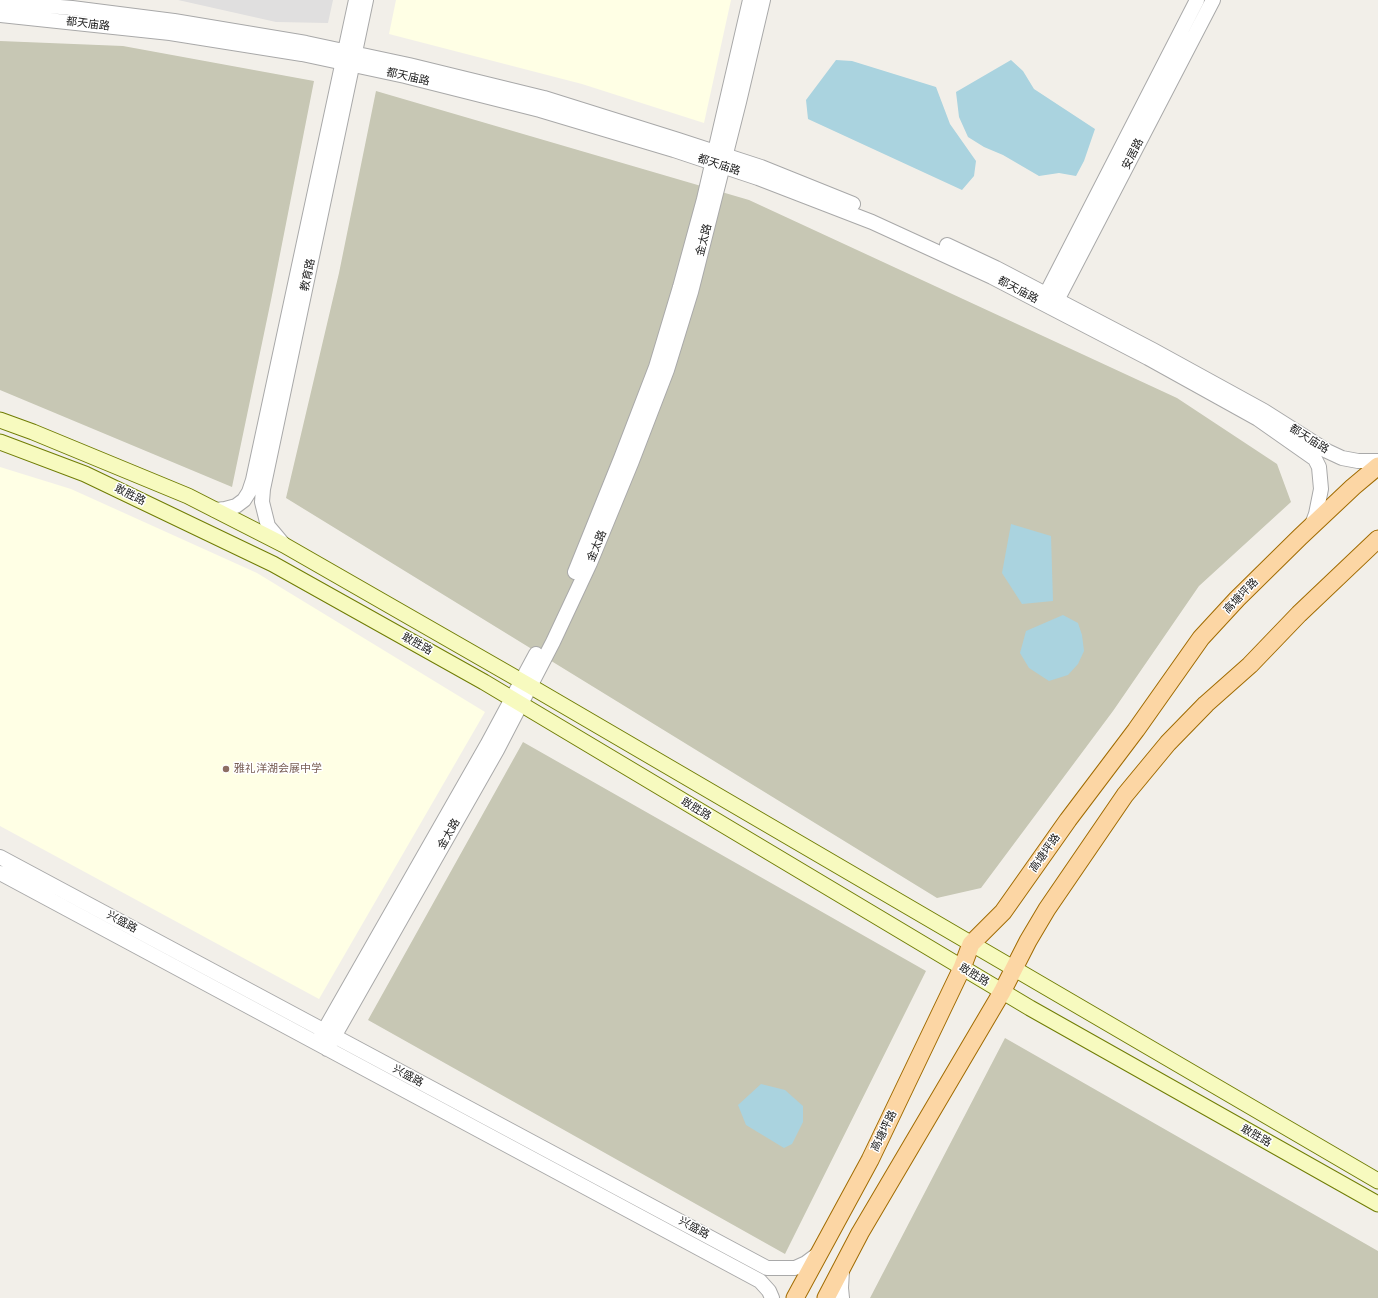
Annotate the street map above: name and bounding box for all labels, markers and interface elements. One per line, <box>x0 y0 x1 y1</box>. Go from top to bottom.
street label: 都天庙路 <box>65 15 111 33</box>
street label: 都天庙路 <box>385 66 431 88</box>
street label: 安居路 <box>1120 136 1146 172</box>
street label: 都天庙路 <box>696 152 742 178</box>
street label: 金太路 <box>694 222 714 258</box>
street label: 教育路 <box>298 257 318 293</box>
street label: 都天庙路 <box>995 274 1041 306</box>
street label: 都天庙路 <box>1287 422 1331 456</box>
street label: 敢胜路 <box>112 482 148 508</box>
street label: 金太路 <box>584 528 610 564</box>
street label: 高塘坪路 <box>1221 576 1261 616</box>
street label: 敢胜路 <box>399 630 435 658</box>
place label: 雅礼洋湖会展中学 <box>234 762 322 776</box>
marker: 雅礼洋湖会展中学 <box>221 764 231 774</box>
street label: 敢胜路 <box>678 795 714 823</box>
street label: 金太路 <box>435 816 463 852</box>
street label: 高塘坪路 <box>1027 831 1063 875</box>
street label: 兴盛路 <box>104 908 140 936</box>
street label: 敢胜路 <box>956 961 992 989</box>
street label: 兴盛路 <box>390 1062 426 1090</box>
street label: 高塘坪路 <box>868 1108 900 1154</box>
street label: 敢胜路 <box>1238 1122 1274 1150</box>
street label: 兴盛路 <box>676 1214 712 1242</box>

